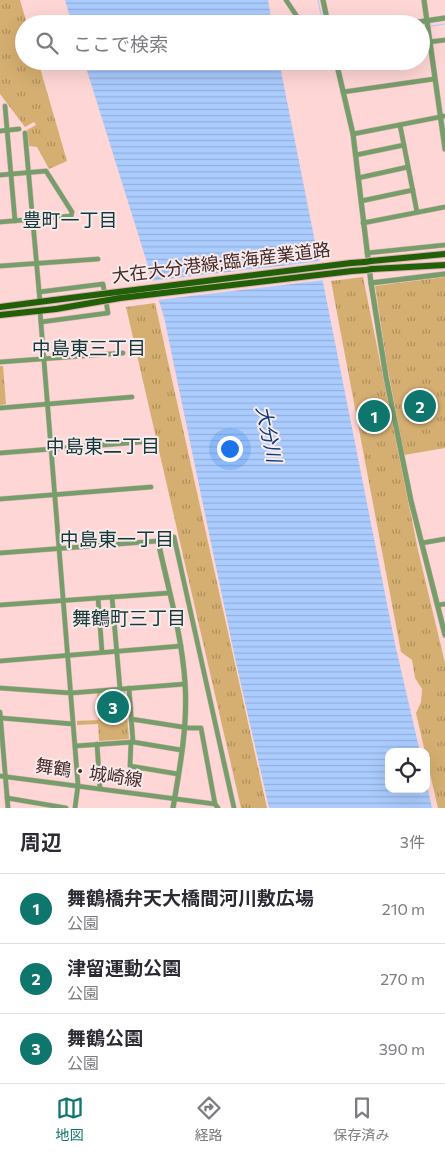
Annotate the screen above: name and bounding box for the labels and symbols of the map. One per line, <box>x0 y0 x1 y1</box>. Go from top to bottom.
district label: 豊町一丁目 <box>22 208 118 231</box>
street label: 大在大分港線;臨海産業道路 <box>110 238 332 286</box>
district label: 中島東三丁目 <box>32 336 146 359</box>
pin: 2 <box>404 387 436 425</box>
pin: 1 <box>358 397 390 435</box>
water label: 大分川 <box>252 404 287 466</box>
district label: 中島東二丁目 <box>46 434 160 457</box>
your location <box>217 436 243 462</box>
district label: 中島東一丁目 <box>60 527 174 550</box>
district label: 舞鶴町三丁目 <box>72 606 186 629</box>
pin: 3 <box>97 688 129 726</box>
street label: 舞鶴・城崎線 <box>34 754 144 790</box>

